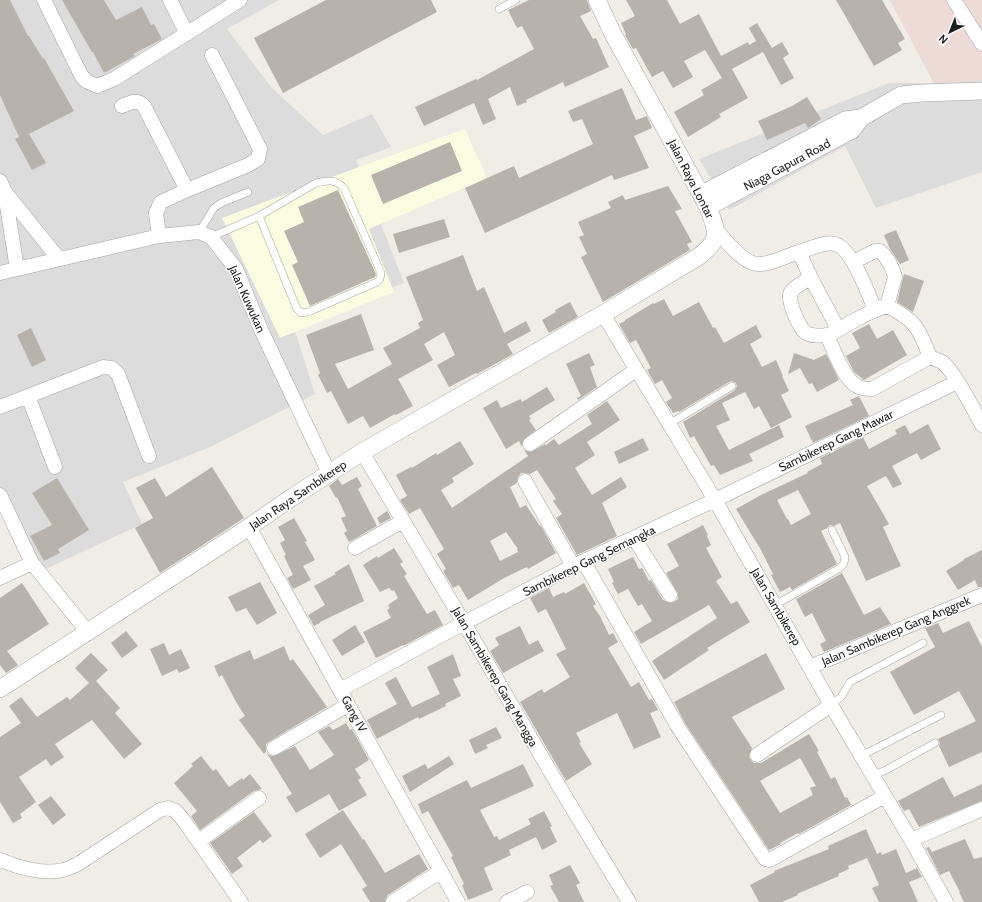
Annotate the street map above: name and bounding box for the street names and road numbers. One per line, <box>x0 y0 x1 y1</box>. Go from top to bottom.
street label: Niaga Gapura Road <box>741 135 833 194</box>
street label: Jalan Raya Lontar <box>665 136 718 221</box>
street label: Jalan Kuwukan <box>226 262 269 335</box>
street label: Sambikerep Gang Mawar <box>776 406 896 475</box>
street label: Jalan Raya Sambikerep <box>245 456 349 533</box>
street label: Sambikerep Gang Semangka <box>520 522 658 599</box>
street label: Jalan Sambikerep <box>748 564 805 648</box>
street label: Jalan Sambikerep Gang Anggrek <box>818 592 973 669</box>
street label: Jalan Sambikerep Gang Mangga <box>449 603 542 749</box>
street label: Gang IV <box>338 693 371 735</box>

